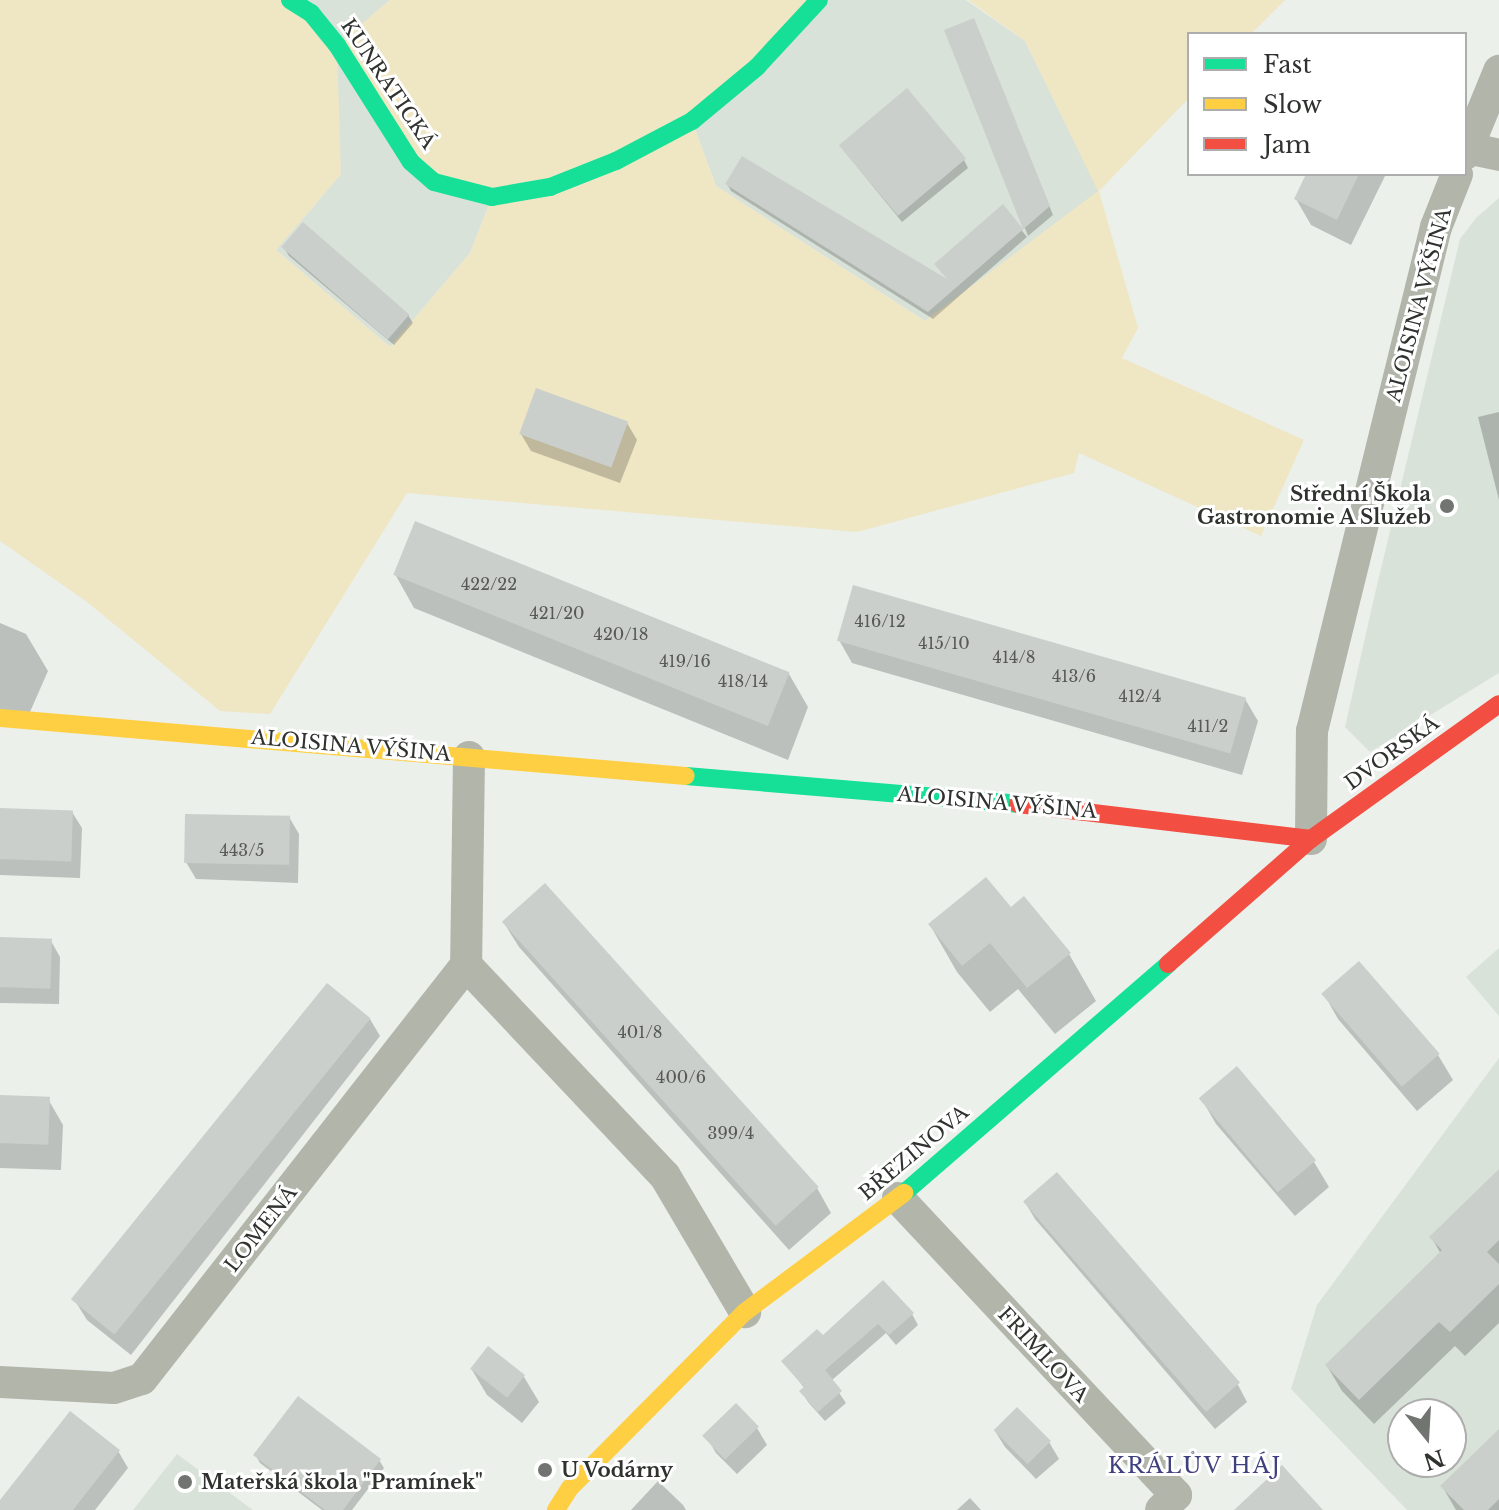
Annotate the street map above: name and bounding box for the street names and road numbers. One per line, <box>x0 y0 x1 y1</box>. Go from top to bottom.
street label: KUNRATICKÁ <box>336 14 440 154</box>
street label: ALOISINA VÝŠINA <box>1381 205 1457 405</box>
street label: DVORSKÁ <box>1340 711 1444 795</box>
street label: ALOISINA VÝŠINA <box>250 725 452 767</box>
street label: ALOISINA VÝŠINA <box>896 782 1098 824</box>
street label: BŘEZINOVA <box>855 1100 973 1206</box>
street label: LOMENÁ <box>220 1181 302 1277</box>
street label: FRIMLOVA <box>993 1302 1093 1408</box>

